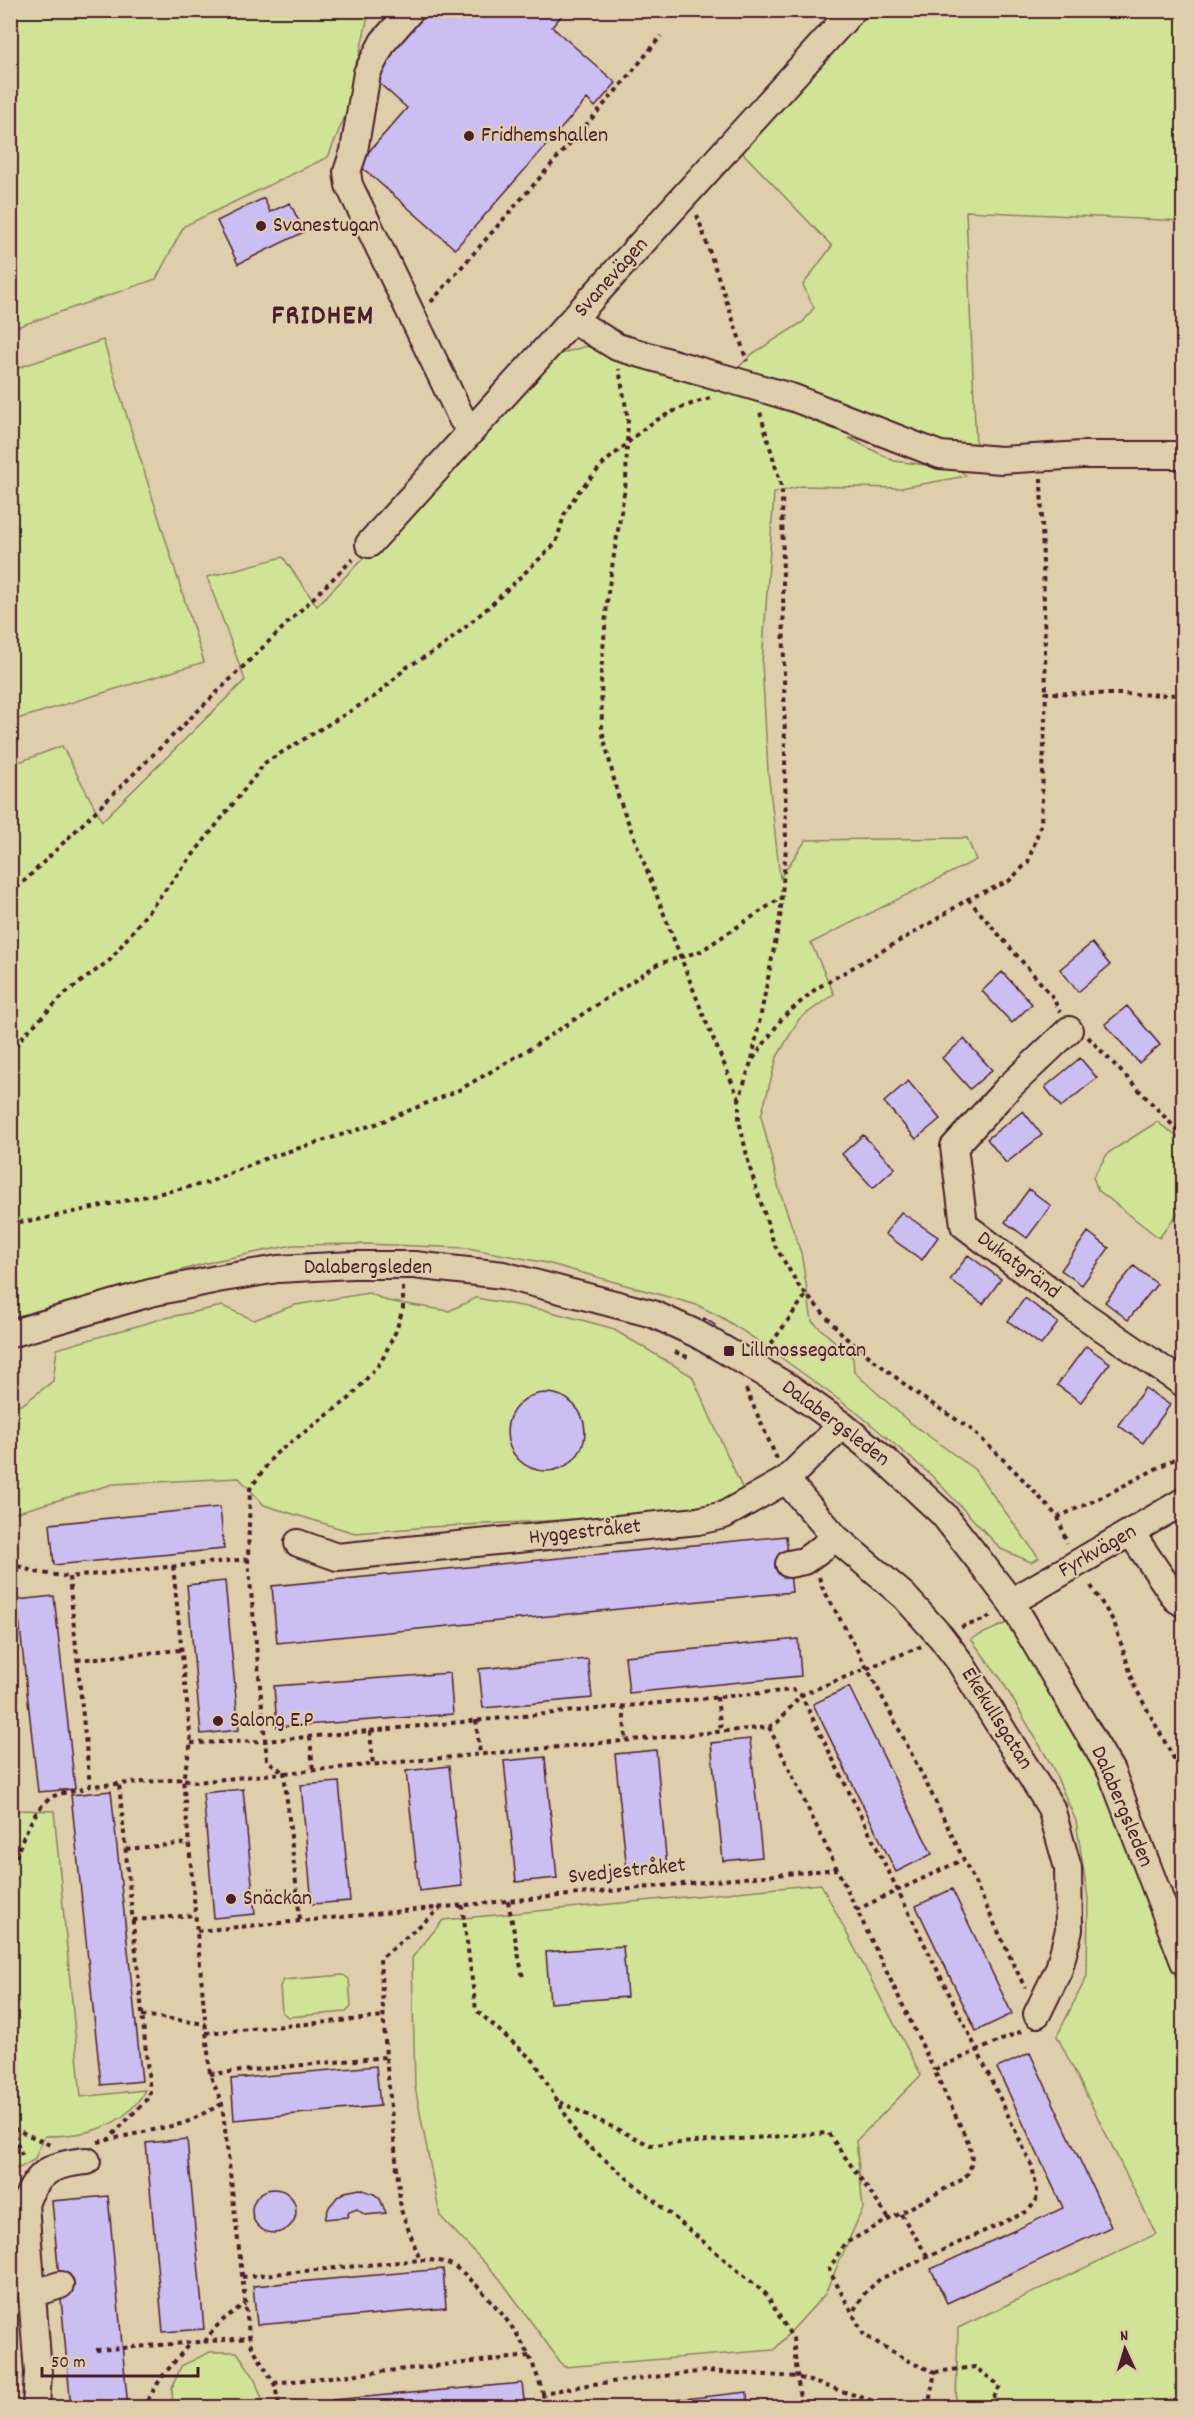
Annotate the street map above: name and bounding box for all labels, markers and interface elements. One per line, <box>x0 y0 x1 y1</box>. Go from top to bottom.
place label: Fridhemshallen <box>481 121 608 152</box>
marker: Fridhemshallen <box>462 129 476 143</box>
place label: Svanestugan <box>273 211 379 242</box>
marker: Svanestugan <box>254 219 268 233</box>
street label: Svanevägen <box>567 231 657 325</box>
district label: FRIDHEM <box>271 298 375 338</box>
street label: Dukatgränd <box>970 1224 1066 1308</box>
street label: Dalabergsleden <box>304 1253 432 1284</box>
place label: Lillmossegatan <box>741 1336 866 1367</box>
marker: Lillmossegatan <box>722 1344 736 1358</box>
street label: Dalabergsleden <box>774 1373 896 1475</box>
street label: Hyggestråket <box>527 1512 643 1554</box>
street label: Fyrkvägen <box>1053 1517 1143 1587</box>
street label: Ekekullsgatan <box>952 1662 1040 1776</box>
place label: Salong E.P <box>230 1706 314 1737</box>
marker: Salong E.P <box>211 1714 225 1728</box>
street label: Dalabergsleden <box>1082 1742 1160 1872</box>
street label: Svedjestråket <box>567 1850 687 1894</box>
place label: Snäckan <box>243 1884 312 1915</box>
marker: Snäckan <box>224 1892 238 1906</box>
north arrow <box>1095 2319 1155 2379</box>
text: N <box>1119 2325 1129 2348</box>
scale bar <box>42 2340 198 2378</box>
text: 50 m <box>51 2351 86 2376</box>

